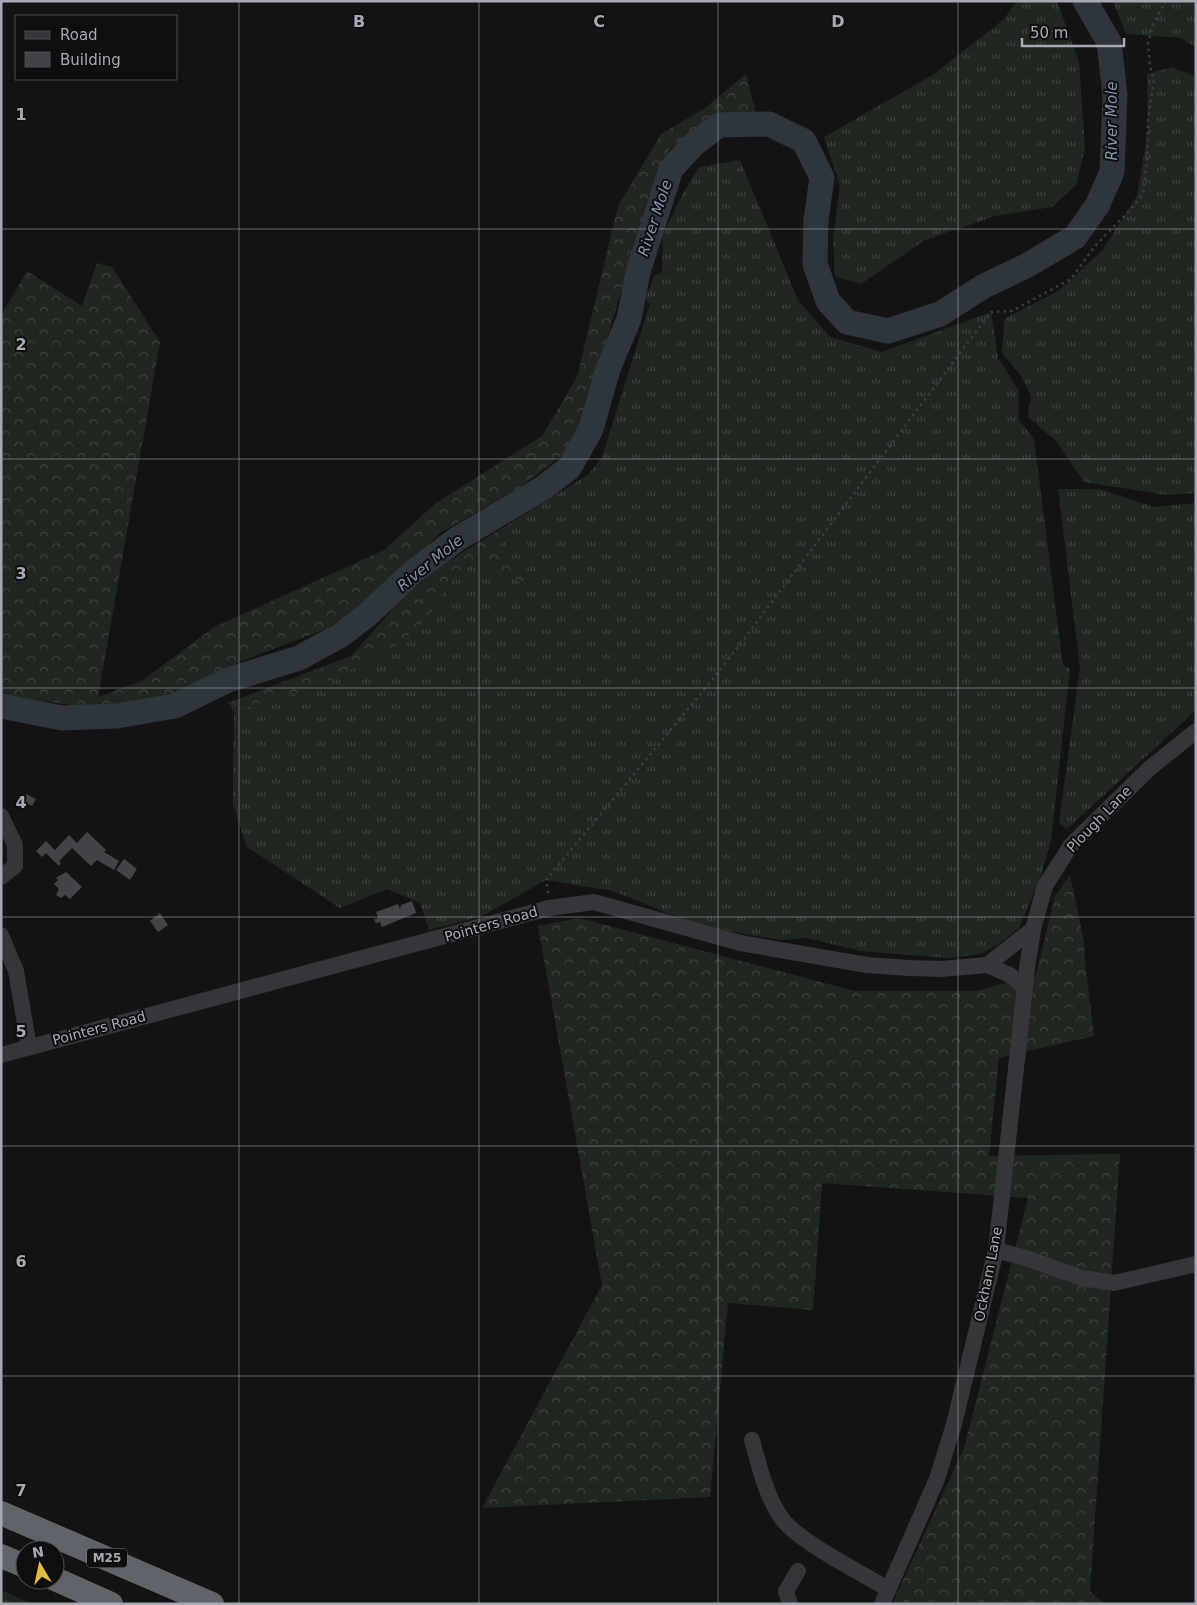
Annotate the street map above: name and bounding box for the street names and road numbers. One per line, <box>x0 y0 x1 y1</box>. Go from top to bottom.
street label: Plough Lane <box>1063 783 1135 855</box>
street label: Pointers Road <box>443 903 539 945</box>
street label: Pointers Road <box>51 1008 147 1048</box>
street label: Ockham Lane <box>971 1225 1005 1323</box>
road number: M25 <box>87 1549 127 1568</box>

